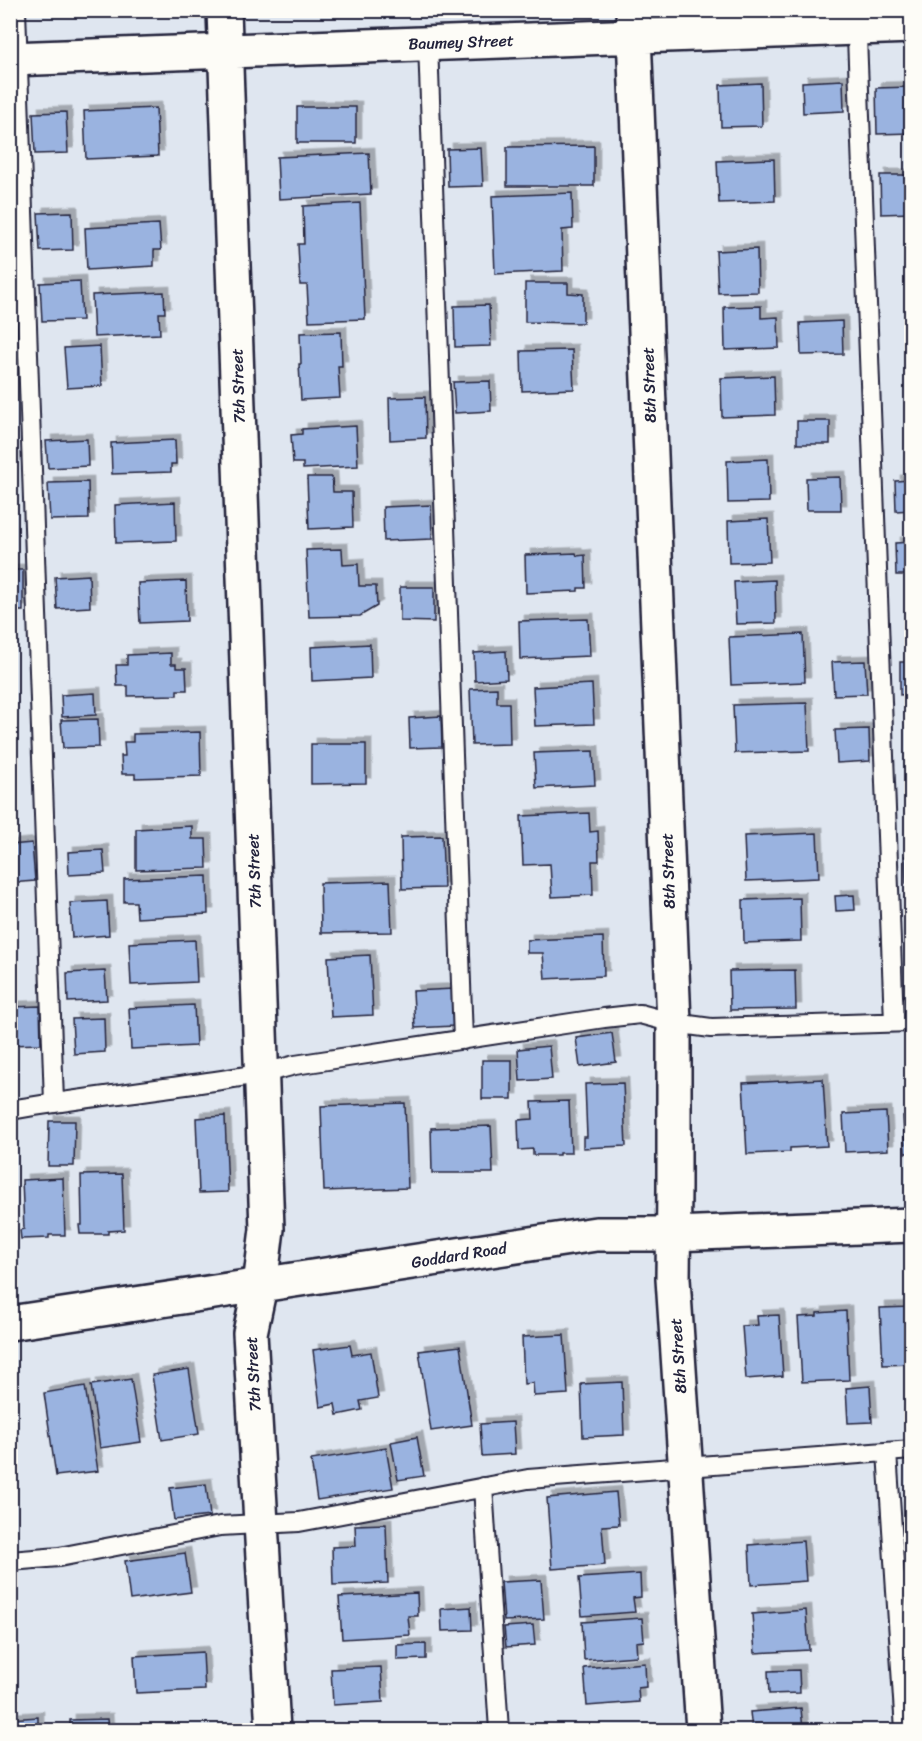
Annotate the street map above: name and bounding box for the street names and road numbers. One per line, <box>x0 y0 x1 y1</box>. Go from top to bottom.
street label: Baumey Street <box>408 26 514 58</box>
street label: 8th Street <box>633 347 665 423</box>
street label: 7th Street <box>222 348 254 424</box>
street label: 7th Street <box>238 833 270 909</box>
street label: 8th Street <box>652 833 684 909</box>
street label: Goddard Road <box>409 1233 510 1277</box>
street label: 8th Street <box>661 1317 695 1395</box>
street label: 7th Street <box>237 1336 269 1412</box>

